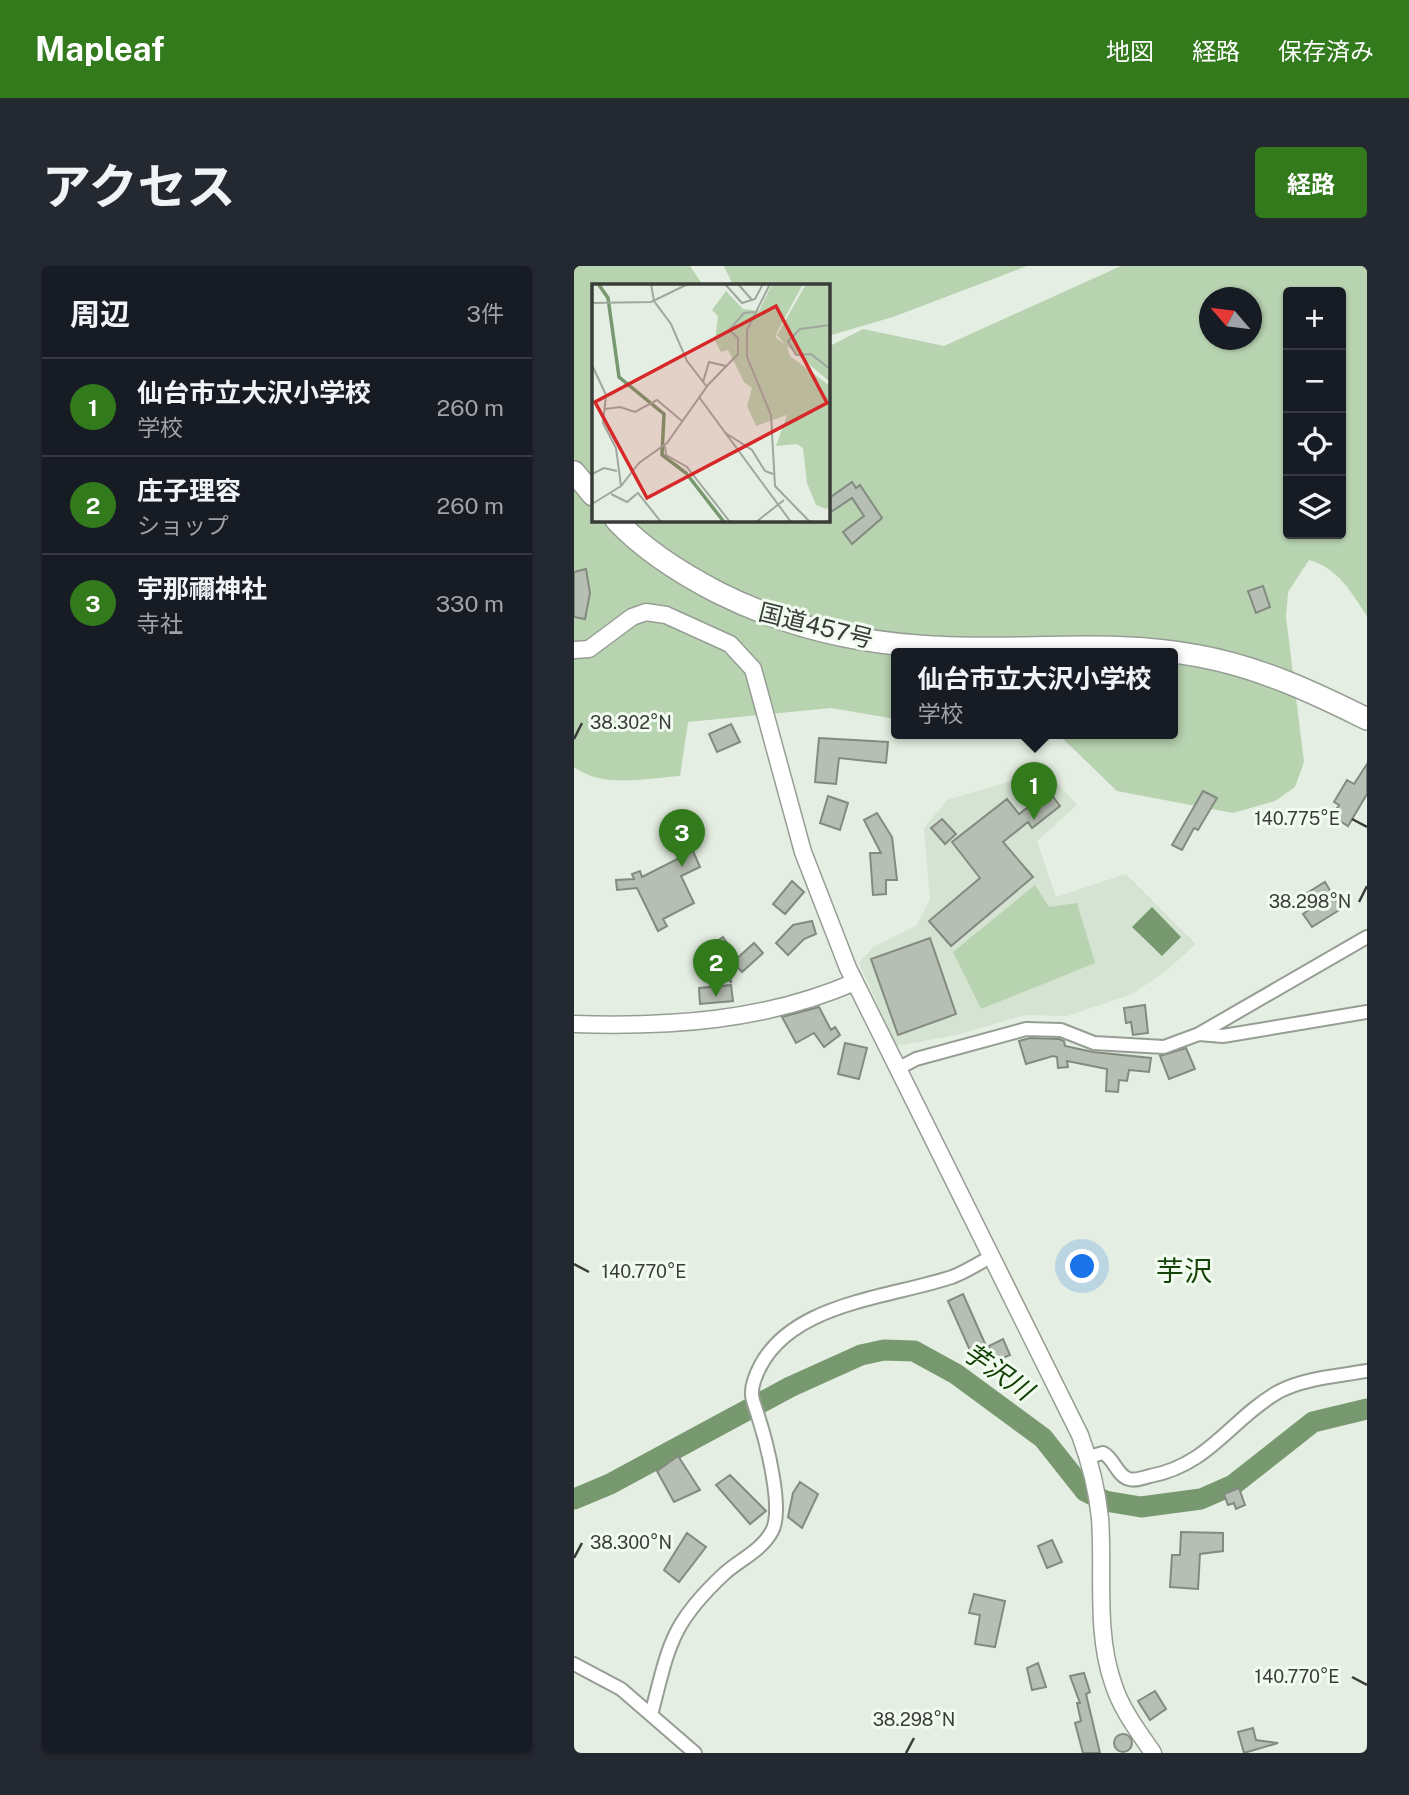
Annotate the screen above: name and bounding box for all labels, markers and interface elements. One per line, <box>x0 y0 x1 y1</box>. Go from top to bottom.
text: Mapleaf <box>35 30 164 68</box>
text: 地図 <box>1106 37 1154 65</box>
text: 経路 <box>1192 37 1240 65</box>
text: 保存済み <box>1278 37 1374 65</box>
button: 経路 <box>1255 147 1367 218</box>
text: アクセス <box>42 157 236 215</box>
inset map <box>592 284 830 522</box>
north arrow <box>1199 287 1262 350</box>
map controls <box>1283 287 1346 539</box>
button: + <box>1283 287 1346 350</box>
text: 周辺 <box>70 296 130 332</box>
text: 3件 <box>467 300 504 327</box>
button: − <box>1283 350 1346 413</box>
text: 仙台市立大沢小学校 <box>137 377 371 408</box>
text: 1 <box>88 394 98 421</box>
text: 260 m <box>437 394 504 421</box>
button: locate <box>1283 413 1346 476</box>
text: 学校 <box>137 414 183 441</box>
text: 庄子理容 <box>137 475 241 506</box>
button: layers <box>1283 476 1346 539</box>
text: 2 <box>86 492 100 519</box>
text: 260 m <box>437 492 504 519</box>
text: ショップ <box>137 512 229 539</box>
text: 宇那禰神社 <box>137 573 267 604</box>
text: 3 <box>85 590 101 617</box>
text: 330 m <box>436 590 504 617</box>
street label: 国道457号 <box>756 597 876 653</box>
text: 寺社 <box>137 610 183 637</box>
popup <box>891 648 1178 739</box>
text: 仙台市立大沢小学校 <box>917 663 1152 694</box>
text: 学校 <box>917 700 963 727</box>
text: 38.302°N <box>590 712 672 733</box>
pin: 1 <box>1011 762 1057 820</box>
text: 140.775°E <box>1254 808 1340 829</box>
pin: 3 <box>659 809 705 867</box>
text: 38.298°N <box>1269 891 1351 912</box>
pin: 2 <box>693 939 739 997</box>
your location <box>1065 1249 1099 1283</box>
district label: 芋沢 <box>1156 1254 1212 1287</box>
text: 140.770°E <box>602 1261 686 1282</box>
water label: 芋沢川 <box>957 1336 1041 1408</box>
text: 38.300°N <box>590 1532 672 1553</box>
text: 140.770°E <box>1255 1666 1339 1687</box>
text: 38.298°N <box>873 1709 955 1730</box>

